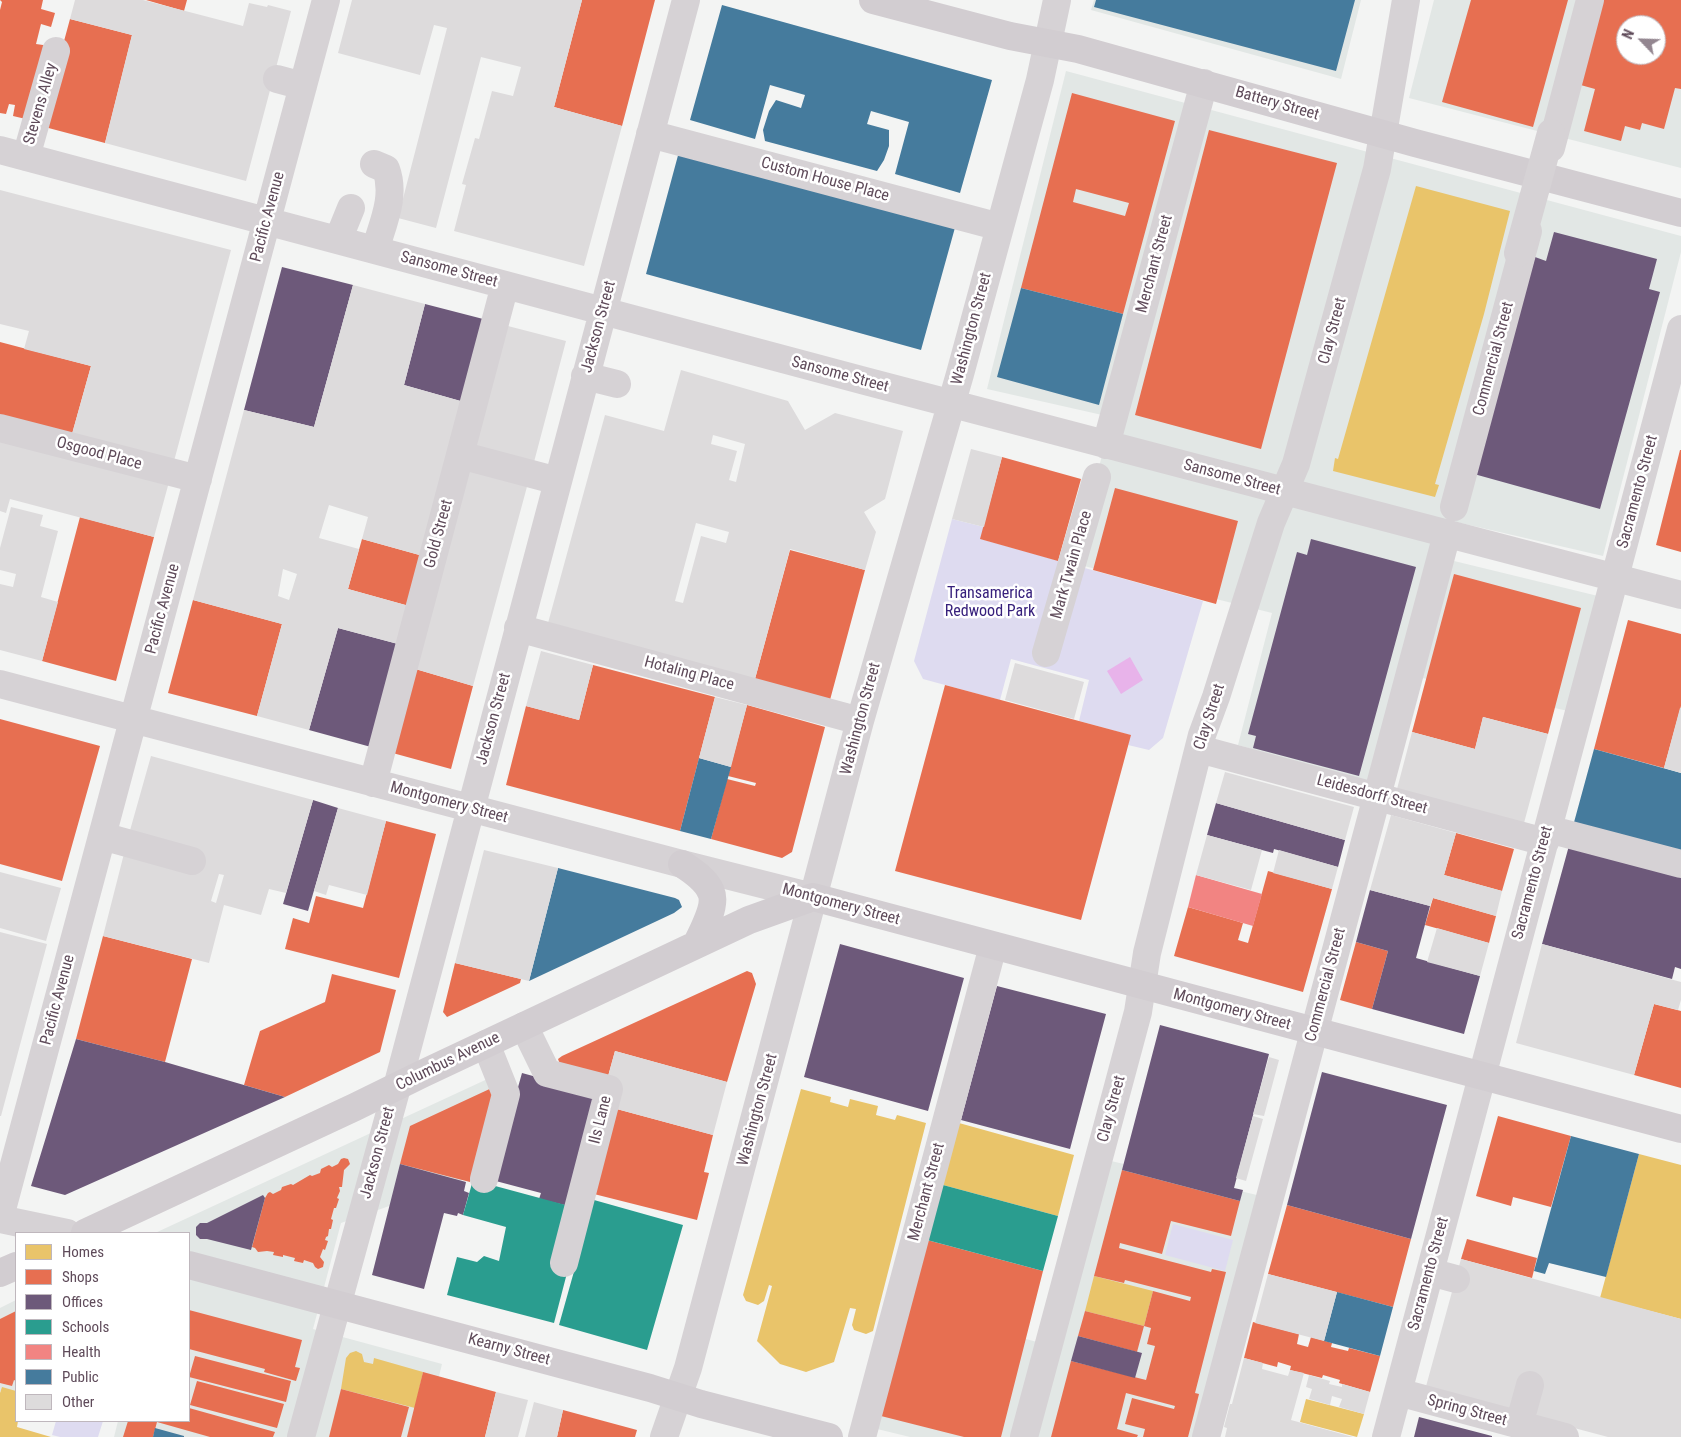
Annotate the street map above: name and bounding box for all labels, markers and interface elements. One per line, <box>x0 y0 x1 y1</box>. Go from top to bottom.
north arrow <box>1616 15 1666 65</box>
text: N <box>1619 27 1637 41</box>
street label: Stevens Alley <box>20 61 62 147</box>
street label: Battery Street <box>1233 83 1321 125</box>
street label: Custom House Place <box>759 154 891 206</box>
street label: Pacific Avenue <box>247 170 289 264</box>
street label: Merchant Street <box>1133 213 1177 315</box>
street label: Sansome Street <box>398 248 500 292</box>
street label: Washington Street <box>948 271 996 387</box>
street label: Jackson Street <box>578 279 620 375</box>
street label: Clay Street <box>1315 296 1351 366</box>
street label: Commercial Street <box>1470 300 1518 418</box>
street label: Sansome Street <box>789 353 891 397</box>
street label: Osgood Place <box>54 433 144 475</box>
street label: Sacramento Street <box>1614 433 1662 551</box>
street label: Sansome Street <box>1181 456 1283 500</box>
street label: Gold Street <box>421 498 457 570</box>
street label: Mark Twain Place <box>1047 509 1097 621</box>
street label: Pacific Avenue <box>142 562 184 656</box>
park label: Transamerica Redwood Park <box>945 584 1035 622</box>
street label: Hotaling Place <box>642 653 736 695</box>
street label: Washington Street <box>837 661 885 777</box>
street label: Jackson Street <box>473 671 515 767</box>
street label: Clay Street <box>1190 682 1230 752</box>
street label: Leidesdorff Street <box>1315 771 1429 819</box>
street label: Montgomery Street <box>388 778 510 828</box>
street label: Sacramento Street <box>1509 824 1557 942</box>
street label: Montgomery Street <box>780 880 902 930</box>
street label: Commercial Street <box>1302 926 1350 1044</box>
street label: Pacific Avenue <box>37 953 79 1047</box>
street label: Montgomery Street <box>1171 985 1293 1035</box>
street label: Columbus Avenue <box>393 1029 503 1095</box>
street label: Washington Street <box>734 1052 782 1168</box>
street label: Clay Street <box>1094 1074 1130 1144</box>
street label: Ils Lane <box>586 1094 616 1146</box>
street label: Jackson Street <box>357 1105 399 1201</box>
street label: Merchant Street <box>905 1141 949 1243</box>
street label: Sacramento Street <box>1405 1215 1453 1333</box>
legend <box>15 1232 190 1422</box>
text: Homes <box>62 1243 104 1261</box>
text: Shops <box>62 1268 99 1286</box>
text: Offices <box>62 1293 103 1311</box>
text: Schools <box>62 1318 109 1336</box>
street label: Kearny Street <box>466 1330 552 1370</box>
text: Health <box>62 1343 101 1361</box>
text: Public <box>62 1368 99 1386</box>
street label: Spring Street <box>1425 1391 1509 1431</box>
text: Other <box>62 1393 94 1411</box>

